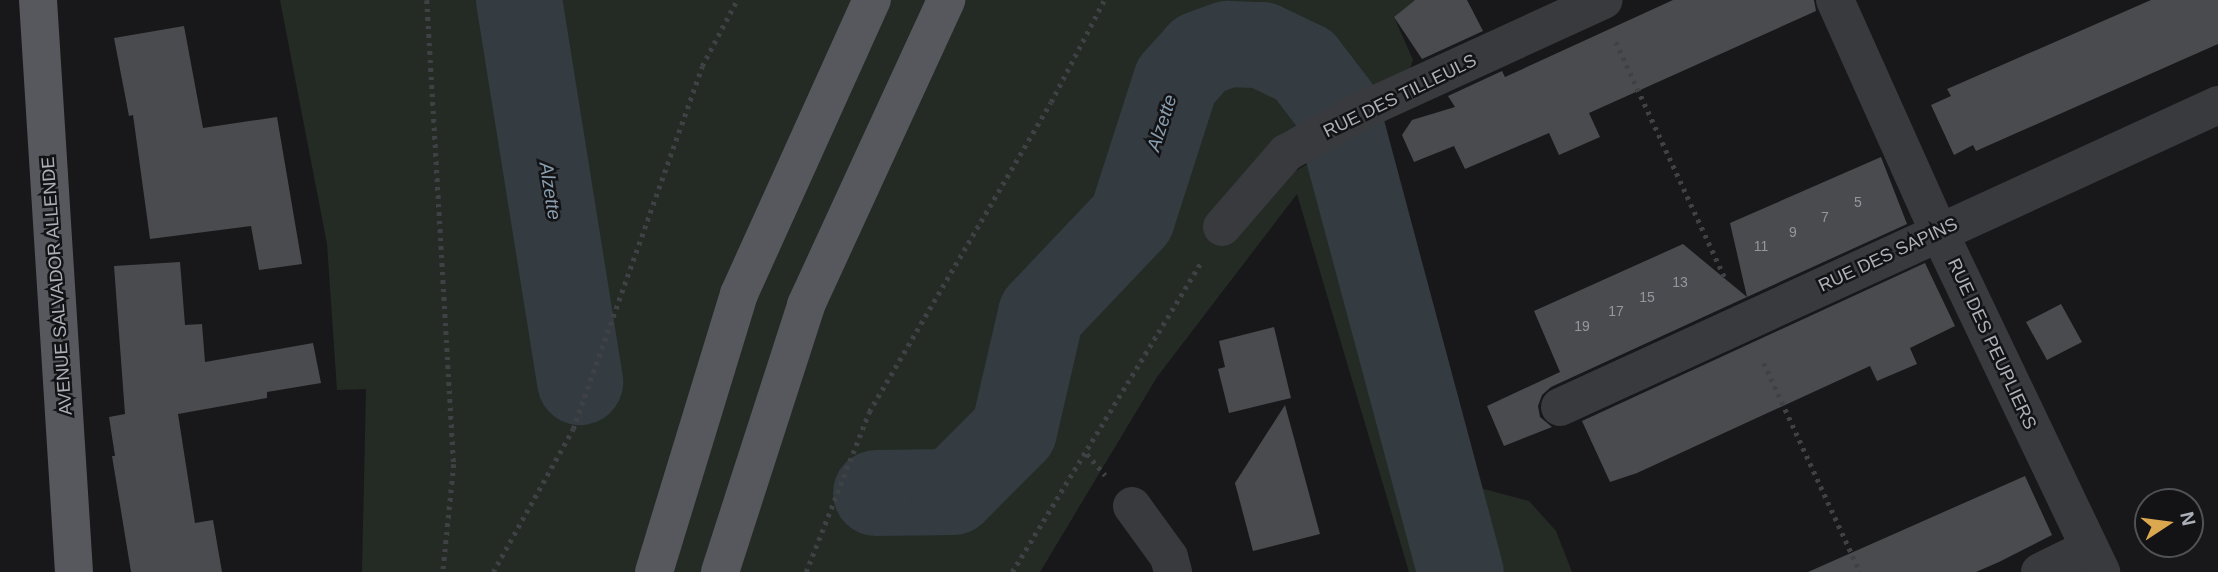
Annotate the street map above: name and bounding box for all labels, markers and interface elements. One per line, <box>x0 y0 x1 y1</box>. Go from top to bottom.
street label: RUE DES TILLEULS <box>1320 49 1480 143</box>
water label: Alzette <box>1142 92 1182 154</box>
street label: AVENUE SALVADOR ALLENDE <box>37 156 77 416</box>
water label: Alzette <box>534 161 566 221</box>
house number: 5 <box>1854 194 1862 210</box>
house number: 7 <box>1821 209 1829 225</box>
street label: RUE DES SAPINS <box>1815 213 1961 297</box>
house number: 9 <box>1789 224 1797 240</box>
house number: 11 <box>1754 238 1768 254</box>
street label: RUE DES PEUPLIERS <box>1943 255 2041 433</box>
house number: 13 <box>1672 274 1688 290</box>
house number: 15 <box>1639 289 1655 305</box>
house number: 17 <box>1608 303 1624 319</box>
house number: 19 <box>1574 318 1590 334</box>
north arrow <box>2134 488 2204 558</box>
text: N <box>2176 510 2200 528</box>

